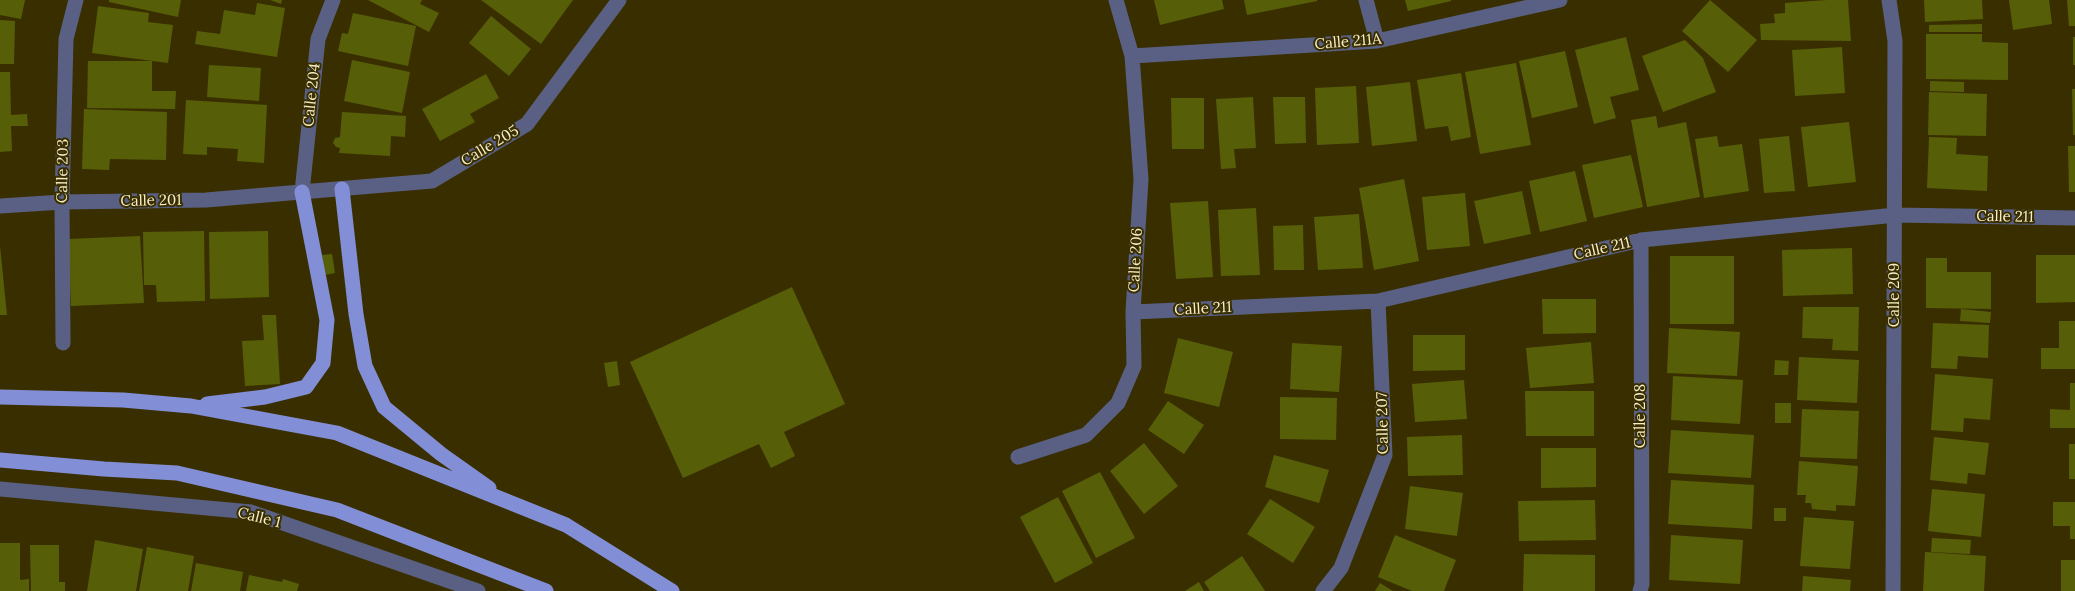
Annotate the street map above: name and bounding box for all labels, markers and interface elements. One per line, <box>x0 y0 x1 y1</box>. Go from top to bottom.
street label: Calle 211A <box>1314 30 1382 54</box>
street label: Calle 204 <box>300 62 324 128</box>
street label: Calle 205 <box>458 122 522 170</box>
street label: Calle 203 <box>53 139 73 203</box>
street label: Calle 201 <box>120 191 182 211</box>
street label: Calle 211 <box>1976 208 2034 226</box>
street label: Calle 206 <box>1125 227 1147 293</box>
street label: Calle 211 <box>1572 234 1632 264</box>
street label: Calle 209 <box>1886 263 1904 327</box>
street label: Calle 211 <box>1174 299 1232 319</box>
street label: Calle 208 <box>1632 384 1650 448</box>
street label: Calle 207 <box>1373 392 1393 454</box>
street label: Calle 1 <box>236 504 282 532</box>

